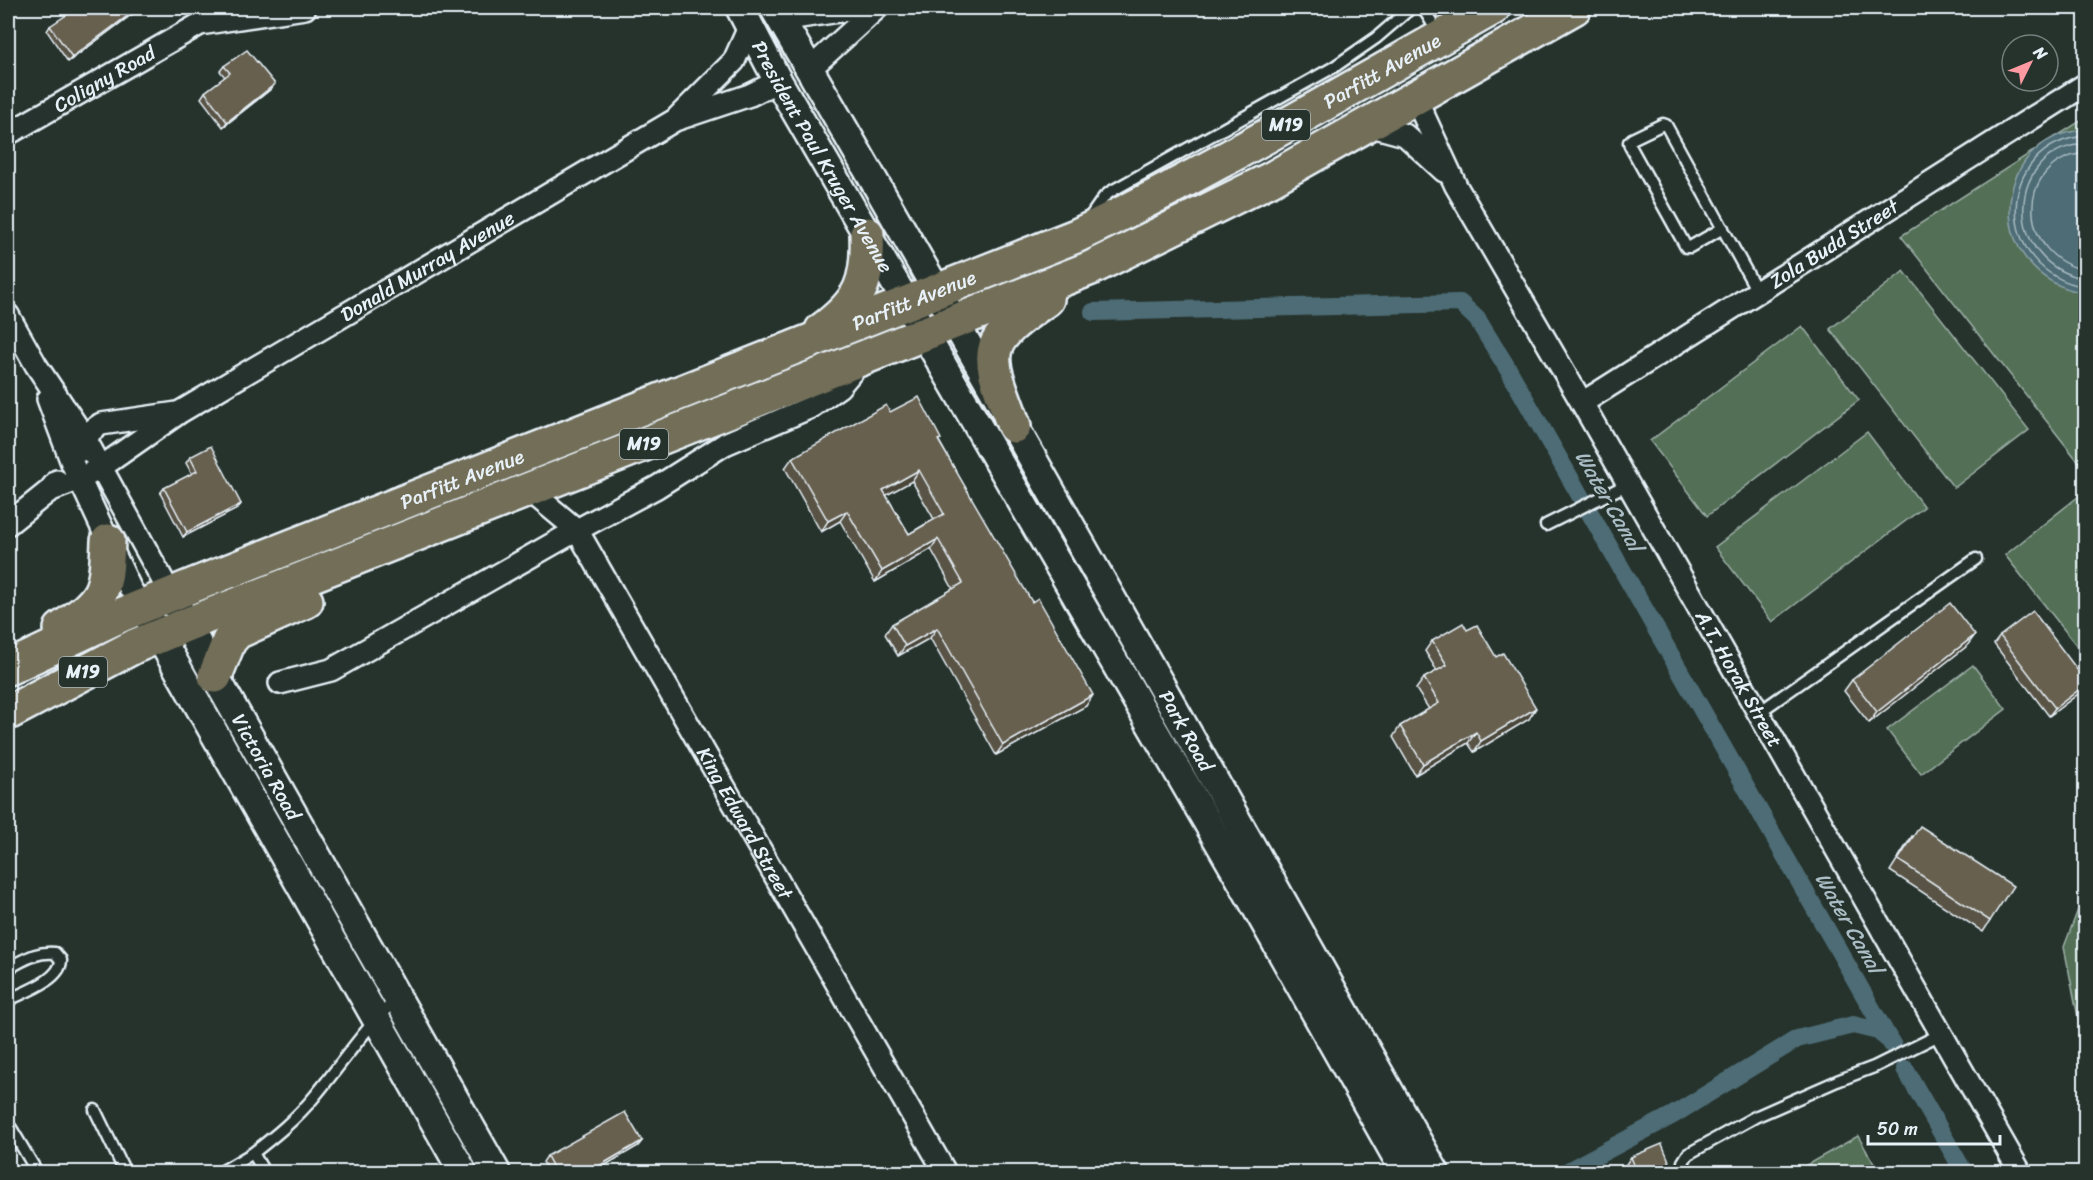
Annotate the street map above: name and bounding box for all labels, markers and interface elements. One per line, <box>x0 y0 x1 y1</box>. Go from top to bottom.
street label: Parfitt Avenue <box>1317 23 1448 119</box>
north arrow <box>2000 33 2060 93</box>
street label: President Paul Kruger Avenue <box>742 34 903 280</box>
street label: Coligny Road <box>47 35 164 123</box>
text: N <box>2026 38 2056 68</box>
road number: M19 <box>1262 110 1310 140</box>
street label: Zola Budd Street <box>1762 189 1907 298</box>
street label: Donald Murray Avenue <box>334 201 522 332</box>
street label: Parfitt Avenue <box>847 260 982 341</box>
road number: M19 <box>620 429 668 459</box>
street label: Parfitt Avenue <box>395 439 530 520</box>
water label: Water Canal <box>1564 443 1656 563</box>
street label: A.T. Horak Street <box>1685 603 1792 755</box>
road number: M19 <box>59 657 107 687</box>
street label: Park Road <box>1149 684 1224 780</box>
street label: Victoria Road <box>222 707 311 828</box>
street label: King Edward Street <box>687 740 803 907</box>
water label: Water Canal <box>1804 865 1896 985</box>
scale bar <box>1868 1108 2000 1146</box>
text: 50 m <box>1877 1113 1918 1145</box>

